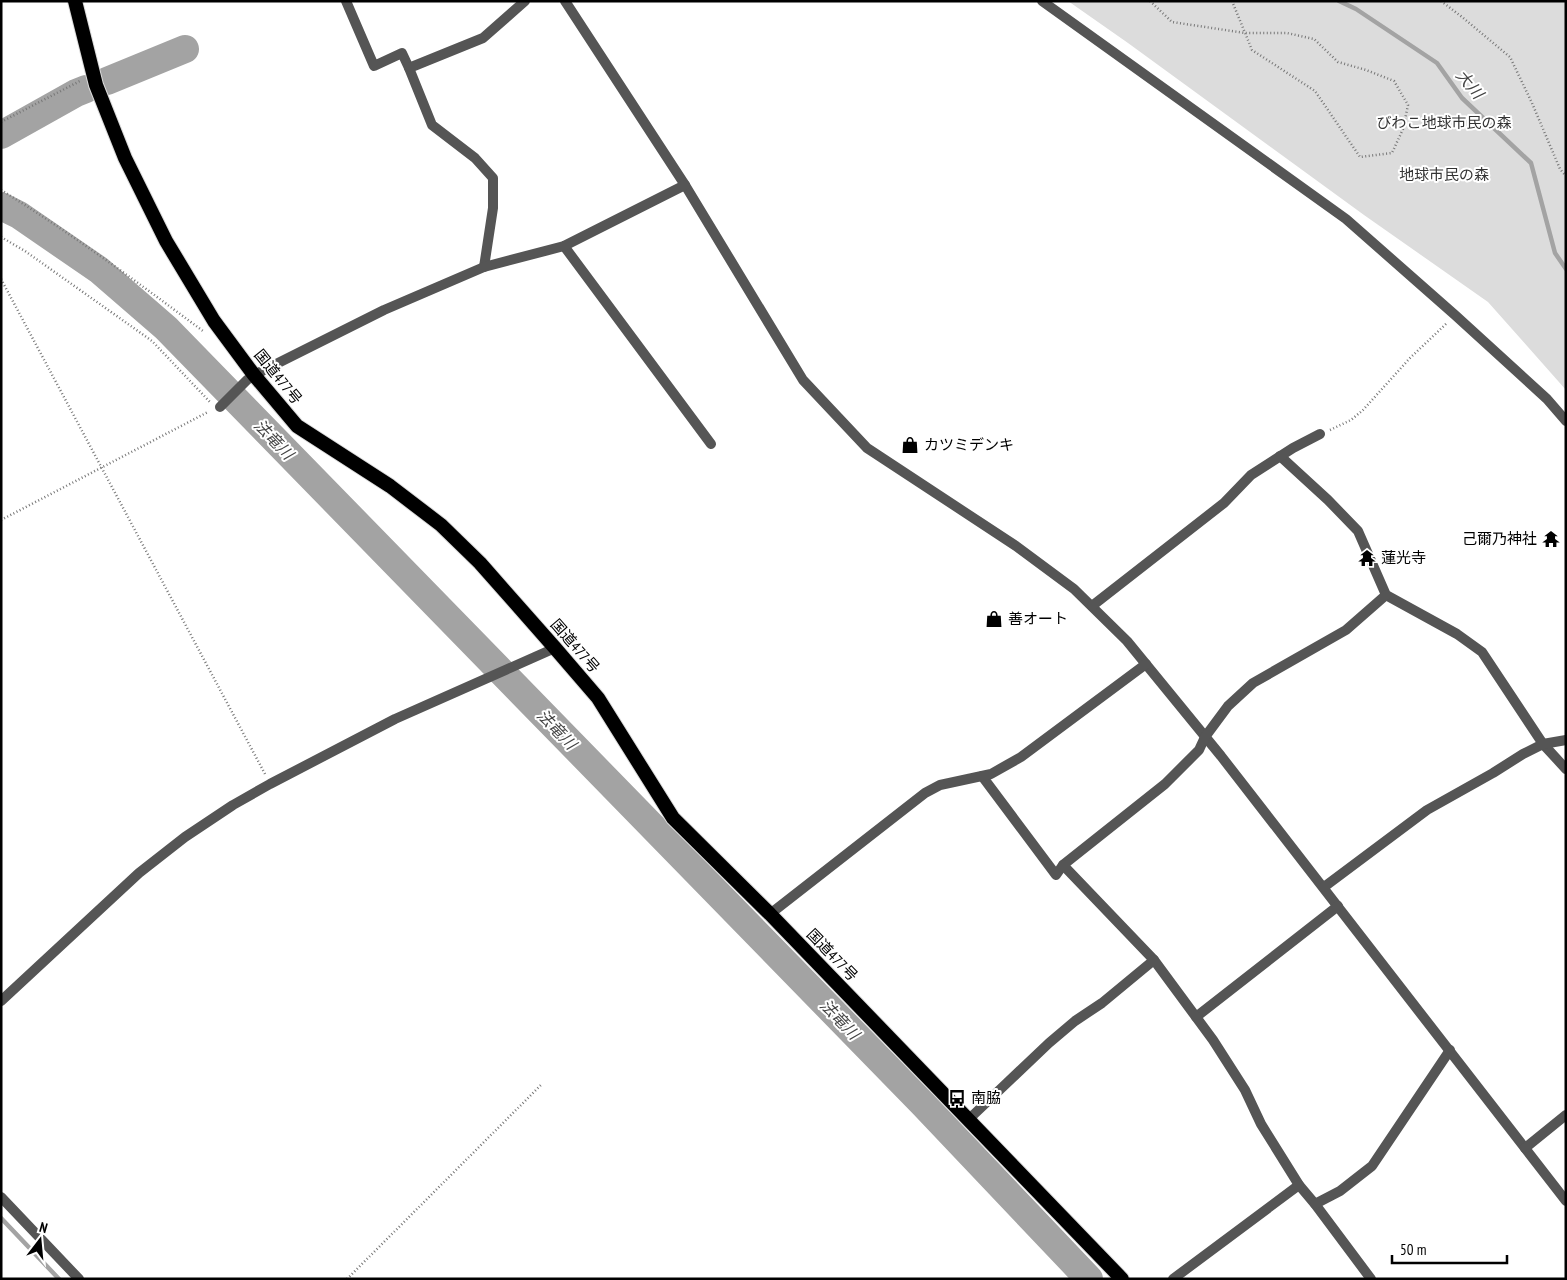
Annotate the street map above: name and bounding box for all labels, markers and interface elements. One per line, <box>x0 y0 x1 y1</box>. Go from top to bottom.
water label: 大川 <box>1452 65 1489 104</box>
park label: びわこ地球市民の森 <box>1376 113 1512 132</box>
park label: 地球市民の森 <box>1399 165 1489 184</box>
street label: 国道477号 <box>250 345 306 408</box>
water label: 法竜川 <box>250 415 299 465</box>
shop icon: カツミデンキ <box>900 435 920 455</box>
place label: カツミデンキ <box>924 435 1014 454</box>
place label: 己爾乃神社 <box>1462 529 1537 548</box>
temple icon: 己爾乃神社 <box>1541 529 1561 549</box>
temple icon: 蓮光寺 <box>1357 548 1377 568</box>
place label: 蓮光寺 <box>1381 548 1426 567</box>
shop icon: 善オート <box>984 609 1004 629</box>
place label: 善オート <box>1008 609 1068 628</box>
street label: 国道477号 <box>547 615 604 677</box>
water label: 法竜川 <box>533 705 582 755</box>
street label: 国道477号 <box>803 925 862 985</box>
water label: 法竜川 <box>816 995 865 1045</box>
bus stop icon: 南脇 <box>947 1088 967 1108</box>
place label: 南脇 <box>971 1088 1001 1107</box>
north arrow <box>15 1215 65 1265</box>
text: N <box>37 1218 50 1237</box>
scale bar <box>1392 1232 1507 1264</box>
text: 50 m <box>1400 1240 1426 1259</box>

